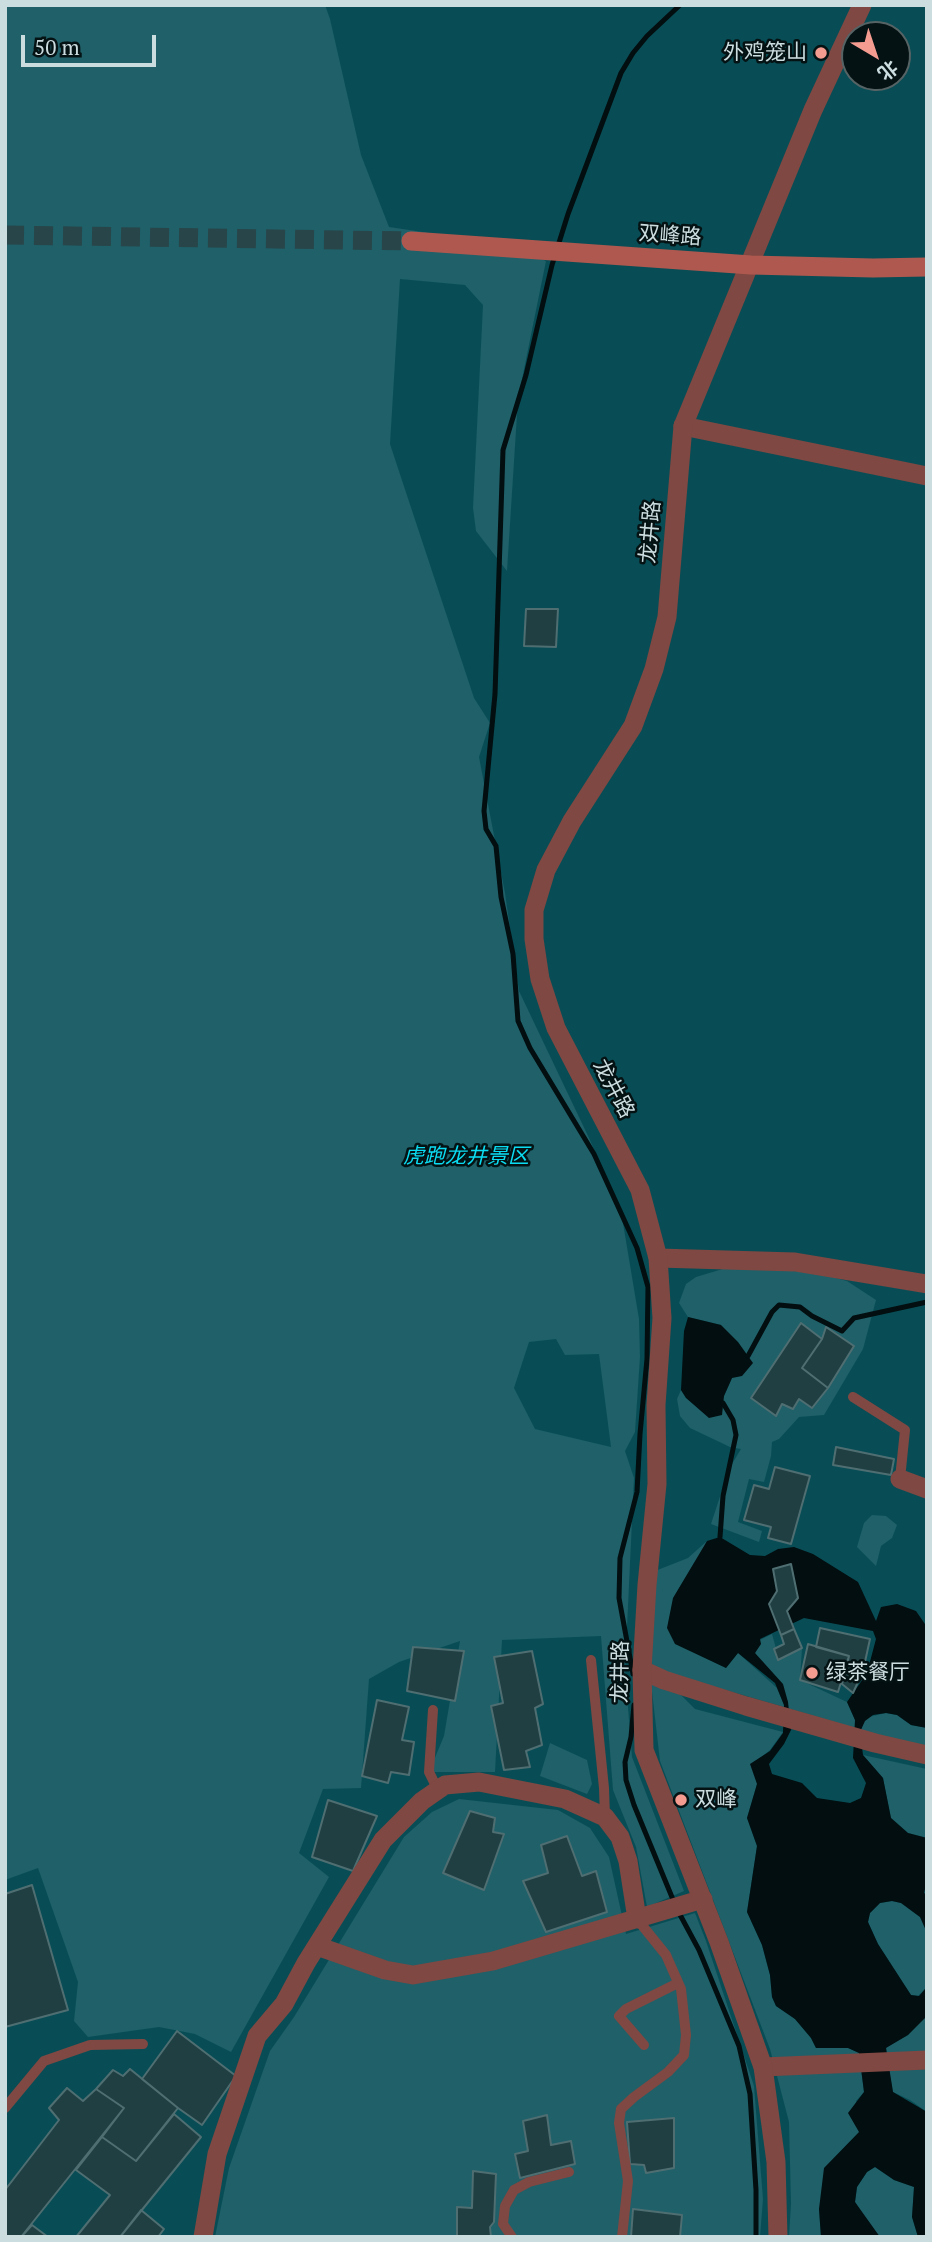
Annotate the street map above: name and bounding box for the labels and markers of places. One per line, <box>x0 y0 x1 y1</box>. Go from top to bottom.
place label: 外鸡笼山 <box>723 40 807 66</box>
marker: 外鸡笼山 <box>813 45 829 61</box>
place label: 绿茶餐厅 <box>826 1660 910 1686</box>
marker: 绿茶餐厅 <box>804 1665 820 1681</box>
place label: 双峰 <box>695 1787 737 1813</box>
marker: 双峰 <box>673 1792 689 1808</box>

